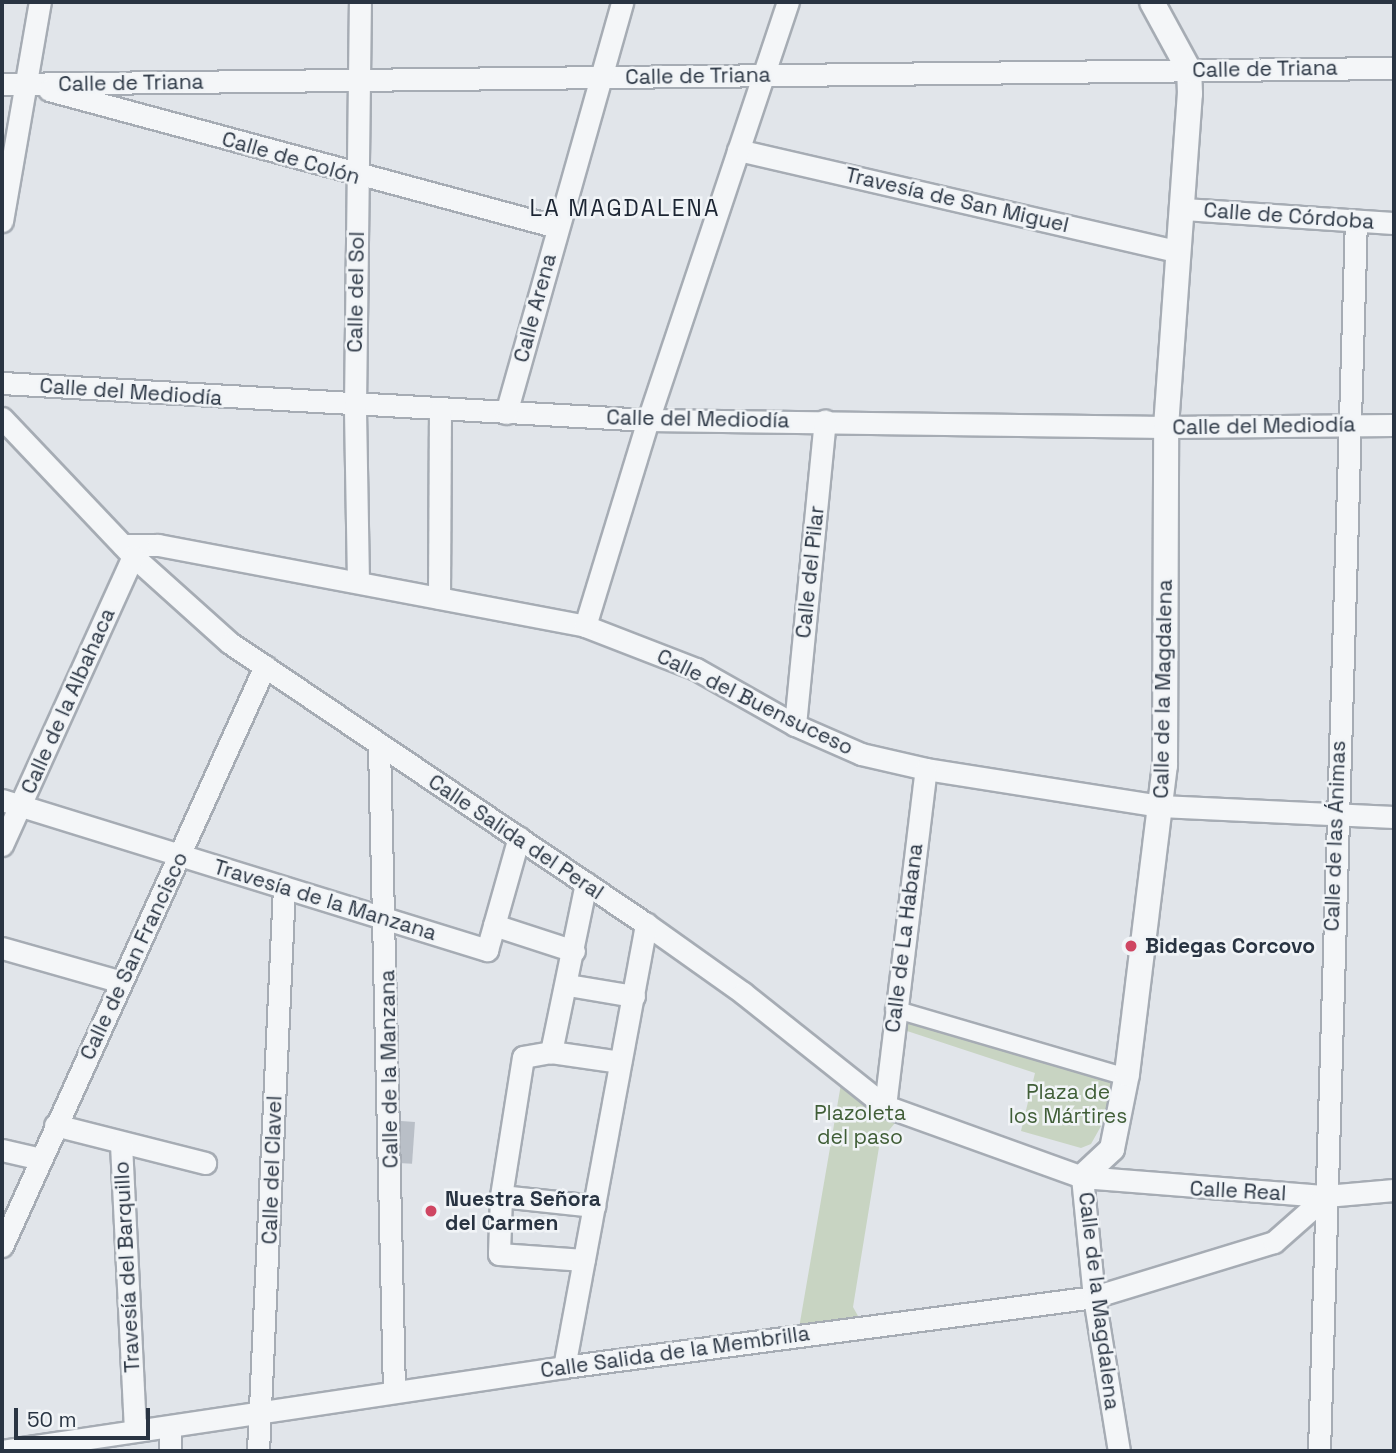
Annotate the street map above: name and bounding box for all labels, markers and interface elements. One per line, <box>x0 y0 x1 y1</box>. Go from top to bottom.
street label: Calle de Triana <box>1192 55 1338 83</box>
street label: Calle de Triana <box>625 62 771 90</box>
street label: Calle de Triana <box>58 69 204 97</box>
street label: Calle de Colón <box>219 126 363 190</box>
street label: Travesía de San Miguel <box>843 162 1071 238</box>
district label: LA MAGDALENA <box>531 194 719 222</box>
street label: Calle de Córdoba <box>1203 197 1375 235</box>
street label: Calle del Sol <box>342 231 370 353</box>
street label: Calle Arena <box>508 251 562 365</box>
street label: Calle del Mediodía <box>39 373 223 411</box>
street label: Calle del Mediodía <box>606 405 790 433</box>
street label: Calle del Mediodía <box>1172 412 1356 440</box>
street label: Calle del Pilar <box>791 505 829 639</box>
street label: Calle de la Magdalena <box>1148 579 1178 799</box>
street label: Calle de la Albahaca <box>16 604 120 798</box>
street label: Calle del Buensuceso <box>653 644 857 760</box>
street label: Calle de las Ánimas <box>1319 740 1351 932</box>
street label: Calle Salida del Peral <box>424 769 608 905</box>
street label: Calle de La Habana <box>880 842 928 1034</box>
street label: Calle de San Francisco <box>75 848 193 1064</box>
street label: Travesía de la Manzana <box>210 854 440 946</box>
place label: Bidegas Corcovo <box>1145 933 1315 959</box>
marker: Bidegas Corcovo <box>1123 938 1139 954</box>
street label: Calle de la Manzana <box>375 969 403 1169</box>
park label: Plaza de los Mártires <box>1009 1079 1127 1129</box>
street label: Calle del Clavel <box>257 1095 287 1245</box>
park label: Plazoleta del paso <box>814 1100 906 1150</box>
street label: Travesía del Barquillo <box>109 1161 145 1373</box>
street label: Calle Real <box>1189 1176 1287 1206</box>
place label: Nuestra Señora del Carmen <box>445 1186 601 1236</box>
street label: Calle de la Magdalena <box>1073 1191 1125 1411</box>
marker: Nuestra Señora del Carmen <box>423 1203 439 1219</box>
street label: Calle Salida de la Membrilla <box>539 1321 811 1383</box>
scale bar <box>18 1394 154 1438</box>
text: 50 m <box>27 1406 77 1433</box>

